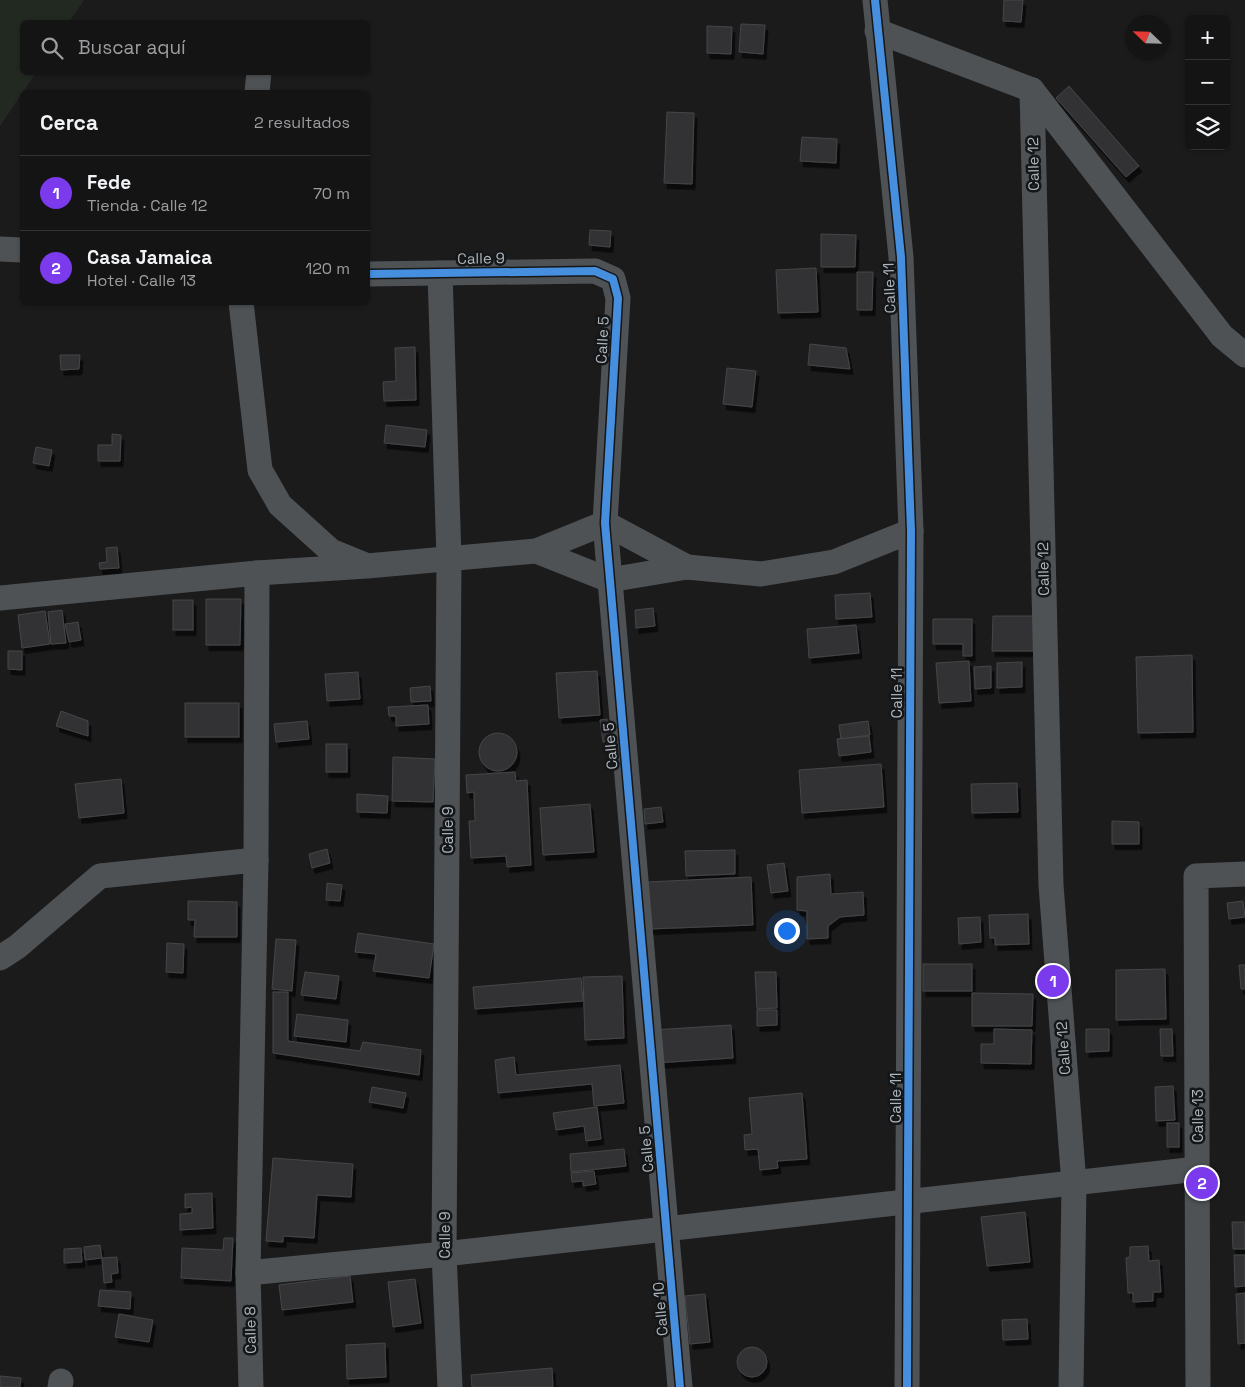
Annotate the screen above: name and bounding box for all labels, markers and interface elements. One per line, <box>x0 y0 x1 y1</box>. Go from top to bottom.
north arrow <box>1125 15 1170 60</box>
map controls <box>1185 15 1230 150</box>
button: + <box>1185 15 1230 60</box>
search box <box>20 20 370 75</box>
icon: search <box>38 34 66 62</box>
text: Buscar aquí <box>78 35 186 60</box>
button: − <box>1185 60 1230 105</box>
button: layers <box>1185 105 1230 150</box>
text: Cerca <box>40 109 98 136</box>
text: 2 resultados <box>254 112 350 133</box>
street label: Calle 12 <box>1023 137 1043 191</box>
text: Fede <box>87 170 131 195</box>
text: 1 <box>52 183 60 204</box>
text: 70 m <box>313 183 350 204</box>
text: Tienda · Calle 12 <box>87 195 207 216</box>
text: Casa Jamaica <box>87 245 212 270</box>
street label: Calle 9 <box>457 248 505 268</box>
text: 2 <box>51 258 61 279</box>
text: 120 m <box>306 258 350 279</box>
street label: Calle 11 <box>879 262 899 314</box>
text: Hotel · Calle 13 <box>87 270 196 291</box>
street label: Calle 5 <box>591 316 613 364</box>
street label: Calle 12 <box>1033 542 1053 596</box>
street label: Calle 11 <box>887 668 906 718</box>
street label: Calle 5 <box>598 722 622 770</box>
street label: Calle 9 <box>438 806 457 854</box>
your location <box>774 918 800 944</box>
pin: 1 <box>1037 962 1069 1000</box>
street label: Calle 12 <box>1052 1021 1074 1075</box>
street label: Calle 11 <box>886 1073 905 1123</box>
street label: Calle 13 <box>1188 1089 1207 1143</box>
street label: Calle 5 <box>634 1125 658 1173</box>
pin: 2 <box>1186 1164 1218 1202</box>
street label: Calle 9 <box>435 1211 454 1259</box>
street label: Calle 10 <box>648 1281 672 1337</box>
street label: Calle 8 <box>240 1306 260 1354</box>

